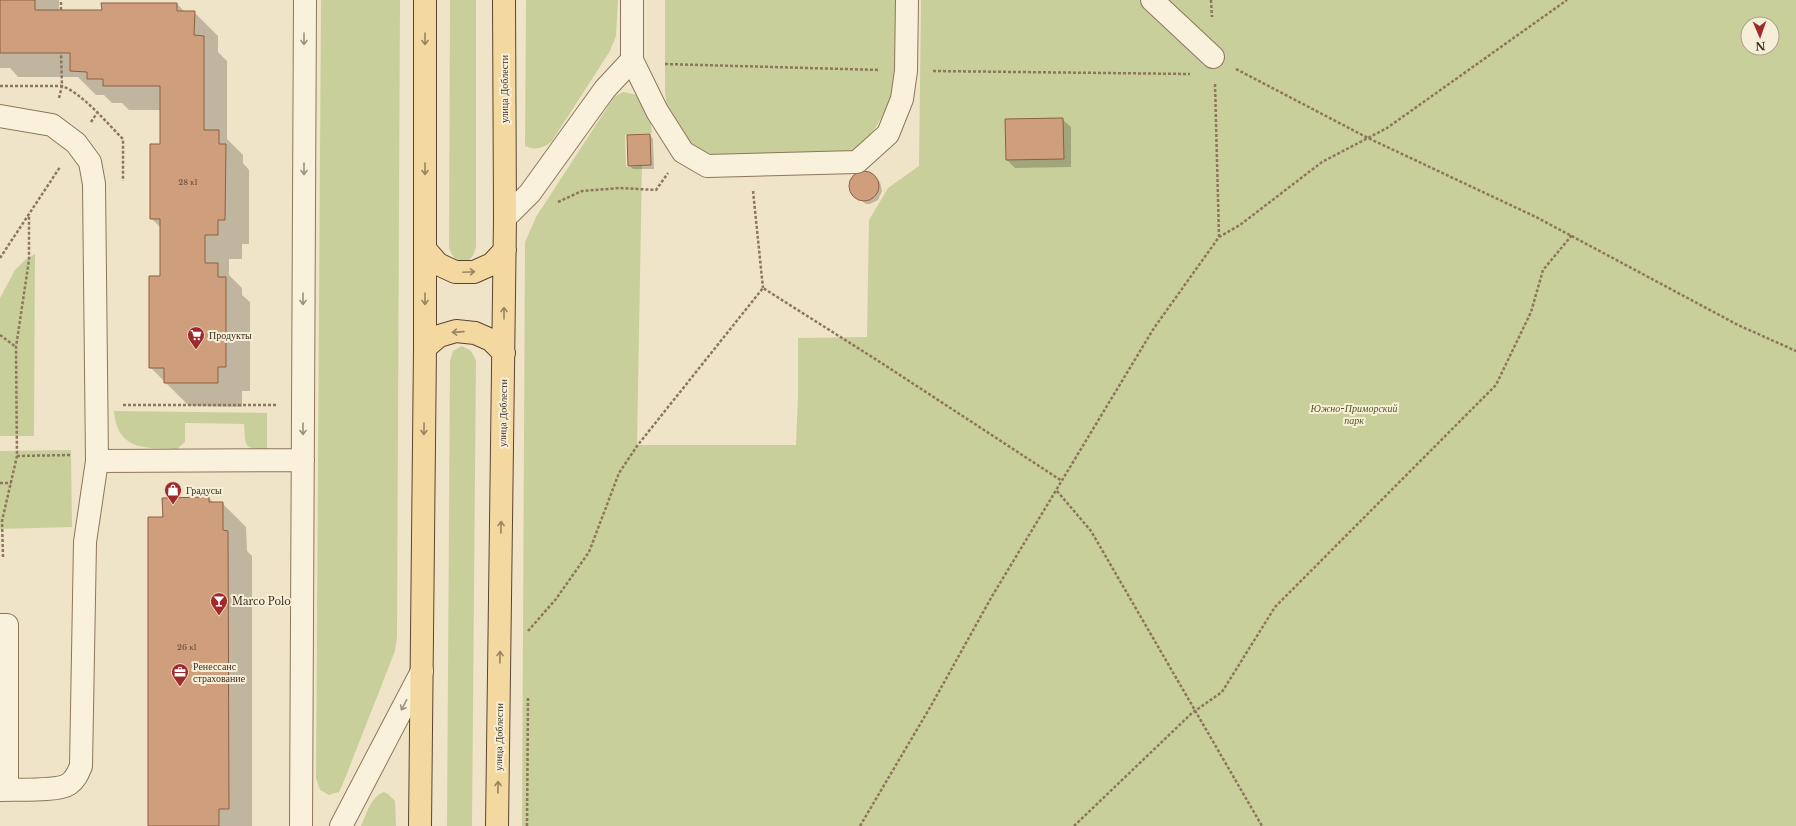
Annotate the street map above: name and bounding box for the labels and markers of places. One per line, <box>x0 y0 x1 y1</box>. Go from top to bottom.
supermarket icon: Продукты <box>186 325 206 350</box>
place label: Продукты <box>209 329 252 342</box>
shop icon: Градусы <box>163 480 183 505</box>
place label: Градусы <box>186 484 222 497</box>
bar icon: Marco Polo <box>209 591 229 616</box>
place label: Marco Polo <box>232 595 291 608</box>
place label: Ренессанс страхование <box>193 660 246 685</box>
office icon: Ренессанс страхование <box>170 662 190 687</box>

